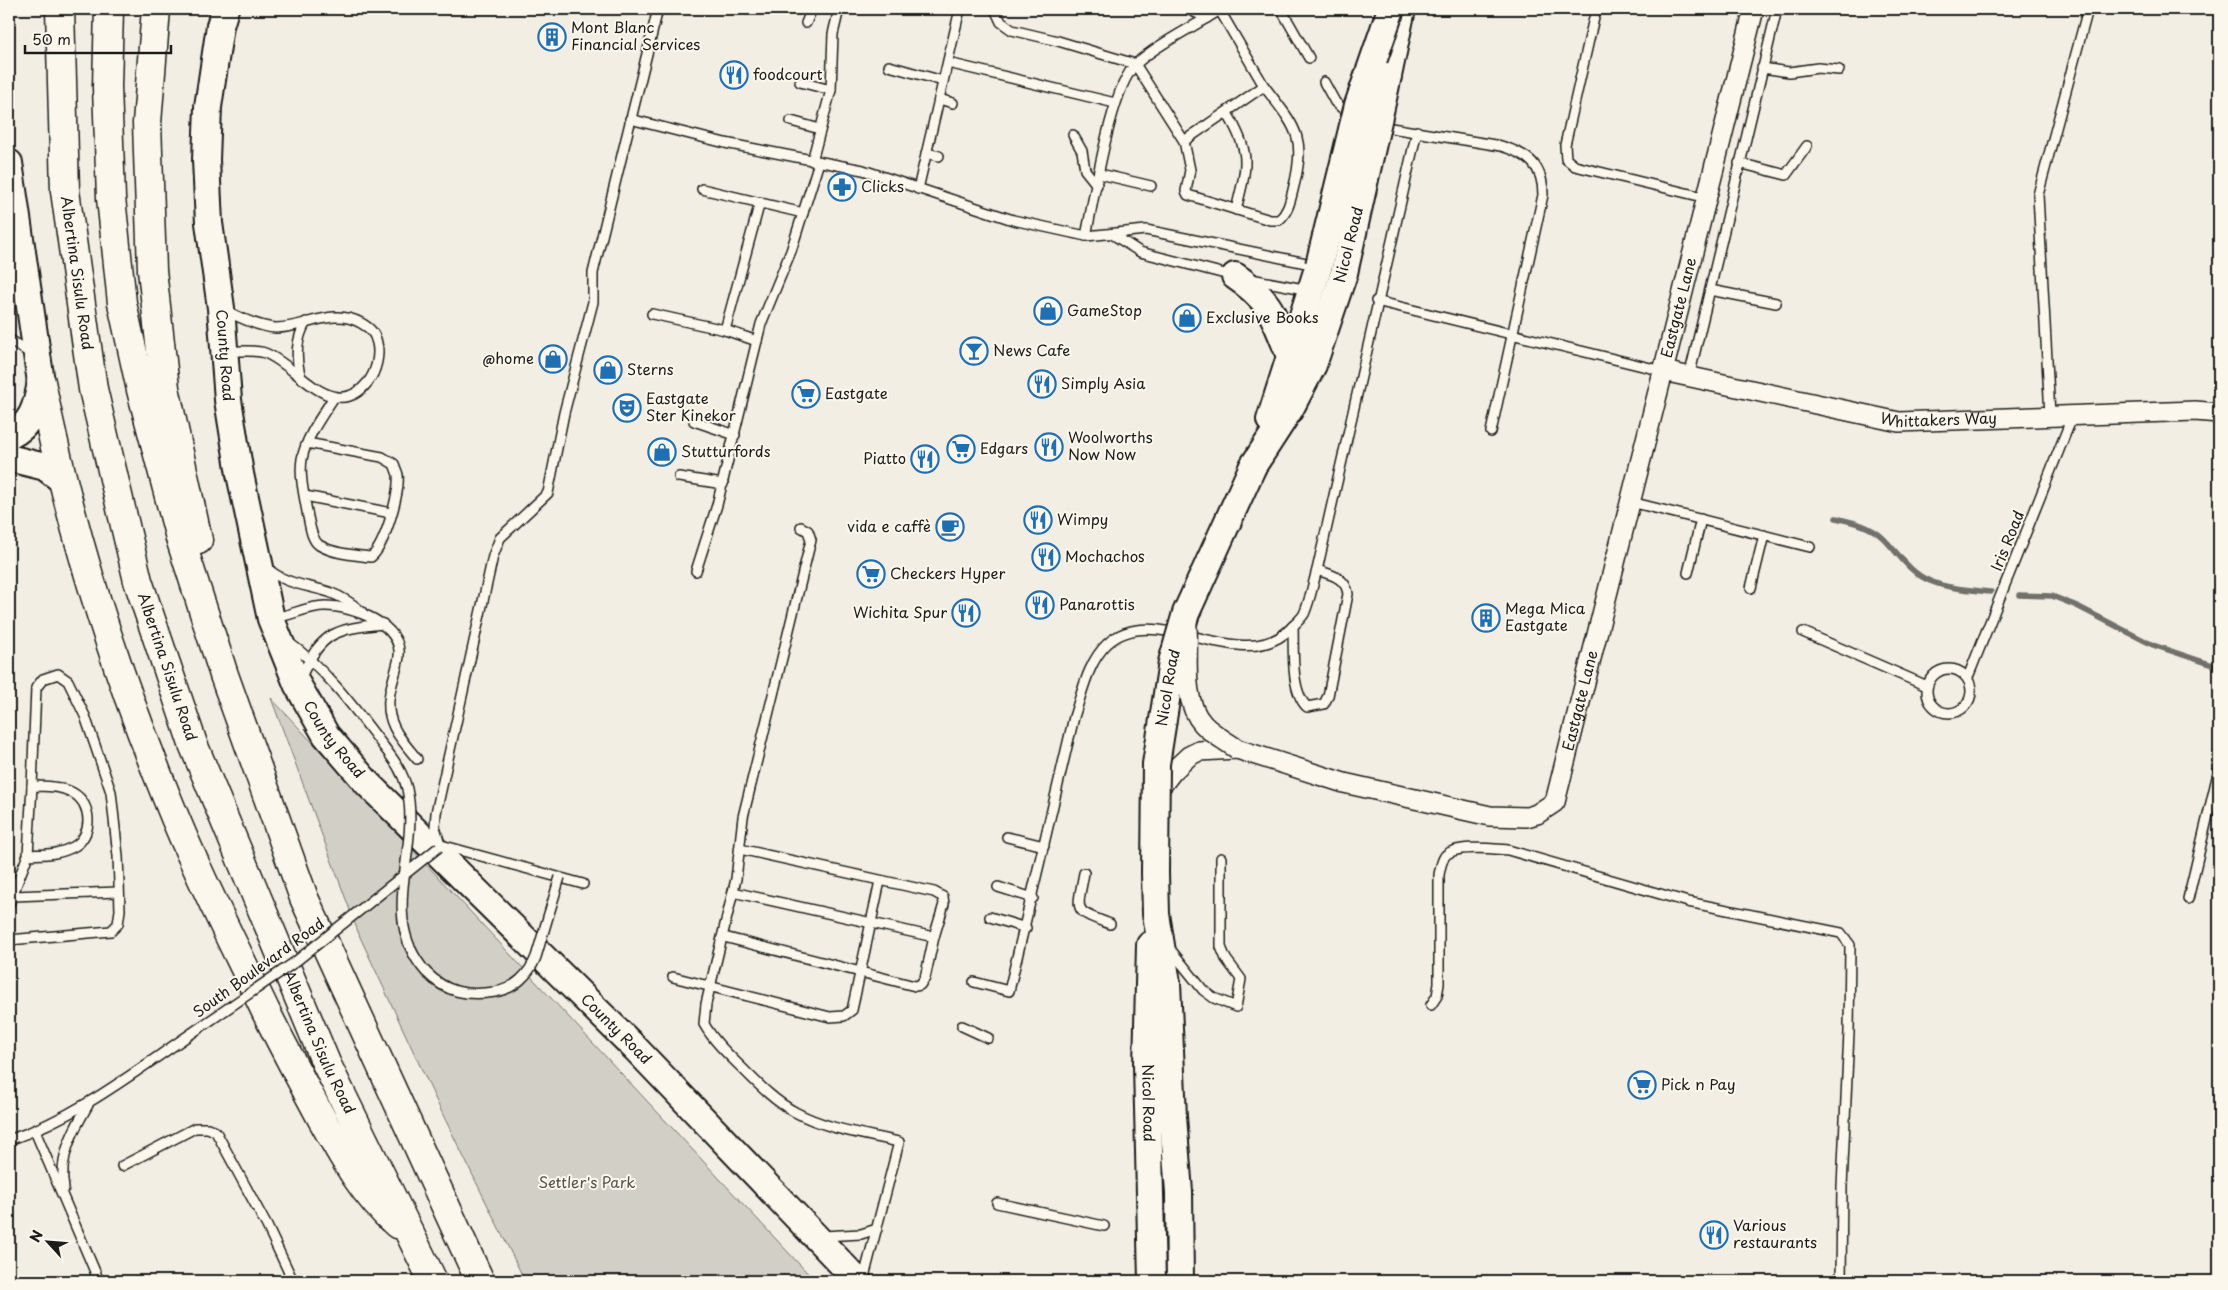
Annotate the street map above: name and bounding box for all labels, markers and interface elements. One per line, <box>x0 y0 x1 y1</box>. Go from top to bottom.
place label: Mont Blanc Financial Services <box>571 15 700 55</box>
scale bar <box>25 22 171 54</box>
building icon: Mont Blanc Financial Services <box>537 22 567 52</box>
text: 50 m <box>32 27 71 50</box>
restaurant icon: foodcourt <box>719 60 749 90</box>
place label: foodcourt <box>753 62 823 85</box>
pharmacy icon: Clicks <box>827 172 857 202</box>
place label: Clicks <box>861 174 904 197</box>
street label: Albertina Sisulu Road <box>56 194 100 351</box>
street label: Nicol Road <box>1327 204 1368 285</box>
street label: Eastgate Lane <box>1654 255 1701 360</box>
shop icon: GameStop <box>1033 296 1063 326</box>
place label: GameStop <box>1067 298 1142 321</box>
shop icon: Exclusive Books <box>1172 303 1202 333</box>
place label: Exclusive Books <box>1206 305 1319 328</box>
street label: County Road <box>211 308 241 402</box>
bar icon: News Cafe <box>959 336 989 366</box>
place label: News Cafe <box>993 338 1070 361</box>
shop icon: @home <box>538 344 568 374</box>
place label: @home <box>482 346 534 369</box>
shop icon: Sterns <box>593 355 623 385</box>
place label: Sterns <box>627 357 674 380</box>
restaurant icon: Simply Asia <box>1027 369 1057 399</box>
place label: Simply Asia <box>1061 371 1146 394</box>
supermarket icon: Eastgate <box>791 379 821 409</box>
place label: Eastgate <box>825 381 888 404</box>
place label: Eastgate Ster Kinekor <box>646 386 736 426</box>
theatre icon: Eastgate Ster Kinekor <box>612 393 642 423</box>
street label: Whittakers Way <box>1878 405 1997 432</box>
place label: Woolworths Now Now <box>1068 425 1153 465</box>
restaurant icon: Woolworths Now Now <box>1034 432 1064 462</box>
supermarket icon: Edgars <box>946 434 976 464</box>
place label: Edgars <box>980 436 1028 459</box>
shop icon: Stutturfords <box>647 437 677 467</box>
place label: Stutturfords <box>681 439 771 462</box>
restaurant icon: Piatto <box>910 444 940 474</box>
place label: Piatto <box>863 446 906 469</box>
restaurant icon: Wimpy <box>1023 505 1053 535</box>
place label: Wimpy <box>1057 507 1108 530</box>
street label: Iris Road <box>1984 507 2029 574</box>
cafe icon: vida e caffè <box>935 512 965 542</box>
place label: vida e caffè <box>847 514 931 537</box>
restaurant icon: Mochachos <box>1031 542 1061 572</box>
place label: Mochachos <box>1065 544 1145 567</box>
supermarket icon: Checkers Hyper <box>856 559 886 589</box>
place label: Checkers Hyper <box>890 561 1005 584</box>
street label: Albertina Sisulu Road <box>133 589 204 744</box>
restaurant icon: Panarottis <box>1025 590 1055 620</box>
place label: Panarottis <box>1059 592 1135 615</box>
place label: Mega Mica Eastgate <box>1505 596 1586 636</box>
restaurant icon: Wichita Spur <box>951 598 981 628</box>
place label: Wichita Spur <box>853 600 947 623</box>
building icon: Mega Mica Eastgate <box>1471 603 1501 633</box>
street label: Nicol Road <box>1149 646 1185 728</box>
street label: Eastgate Lane <box>1555 647 1603 753</box>
street label: County Road <box>299 696 371 783</box>
street label: South Boulevard Road <box>188 911 329 1022</box>
street label: Albertina Sisulu Road <box>279 966 362 1117</box>
street label: County Road <box>576 988 658 1069</box>
street label: Nicol Road <box>1137 1064 1162 1142</box>
supermarket icon: Pick n Pay <box>1627 1070 1657 1100</box>
place label: Pick n Pay <box>1661 1072 1736 1095</box>
park label: Settler's Park <box>539 1170 635 1193</box>
place label: Various restaurants <box>1733 1213 1817 1253</box>
north arrow <box>22 1218 72 1268</box>
restaurant icon: Various restaurants <box>1699 1220 1729 1250</box>
text: N <box>24 1226 48 1246</box>

